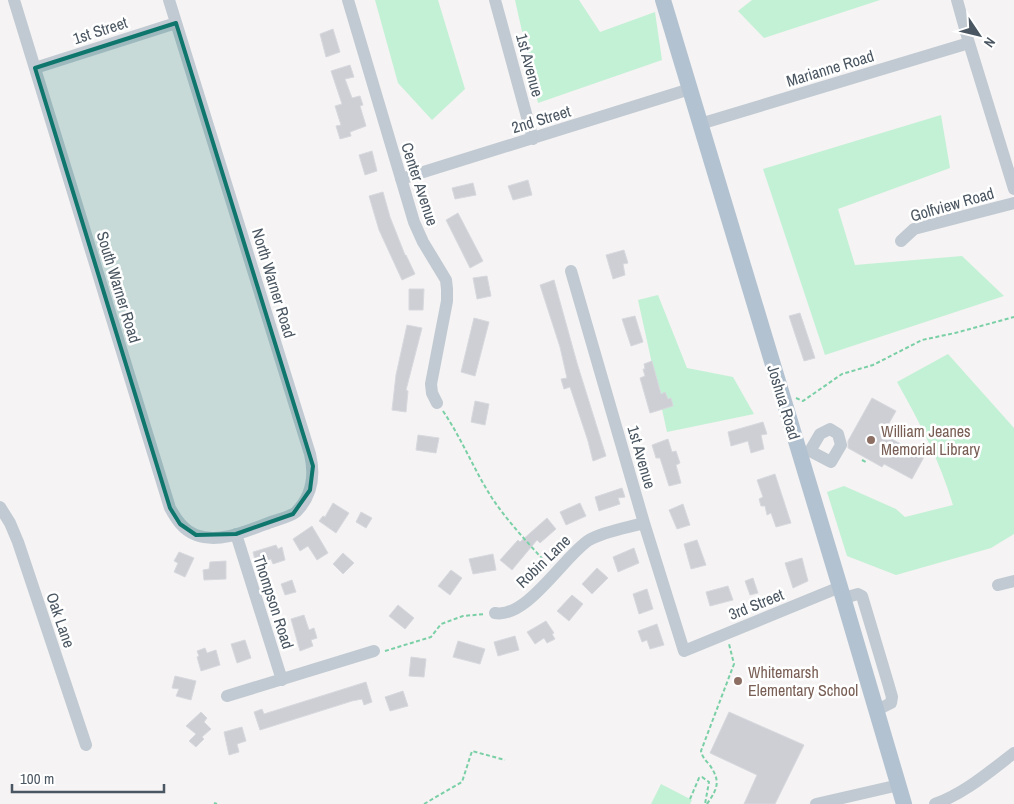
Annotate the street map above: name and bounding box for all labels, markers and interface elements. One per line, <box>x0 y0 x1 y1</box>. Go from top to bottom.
north arrow <box>954 10 1004 60</box>
street label: 1st Street <box>70 11 130 49</box>
street label: 1st Avenue <box>511 31 549 99</box>
text: N <box>980 34 999 51</box>
street label: Marianne Road <box>784 44 876 92</box>
street label: 2nd Street <box>509 100 574 138</box>
street label: Center Avenue <box>396 139 444 229</box>
street label: Golfview Road <box>908 182 996 226</box>
street label: North Warner Road <box>247 226 301 340</box>
street label: South Warner Road <box>92 229 146 345</box>
street label: Joshua Road <box>762 362 806 442</box>
place label: William Jeanes Memorial Library <box>881 420 981 460</box>
street label: 1st Avenue <box>623 423 661 491</box>
marker: William Jeanes Memorial Library <box>865 434 877 446</box>
street label: Robin Lane <box>511 530 575 592</box>
street label: Thompson Road <box>249 552 299 652</box>
street label: 3rd Street <box>725 583 787 625</box>
street label: Oak Lane <box>41 590 81 650</box>
place label: Whitemarsh Elementary School <box>748 661 858 701</box>
marker: Whitemarsh Elementary School <box>732 675 744 687</box>
scale bar <box>12 762 165 794</box>
text: 100 m <box>20 768 54 789</box>

